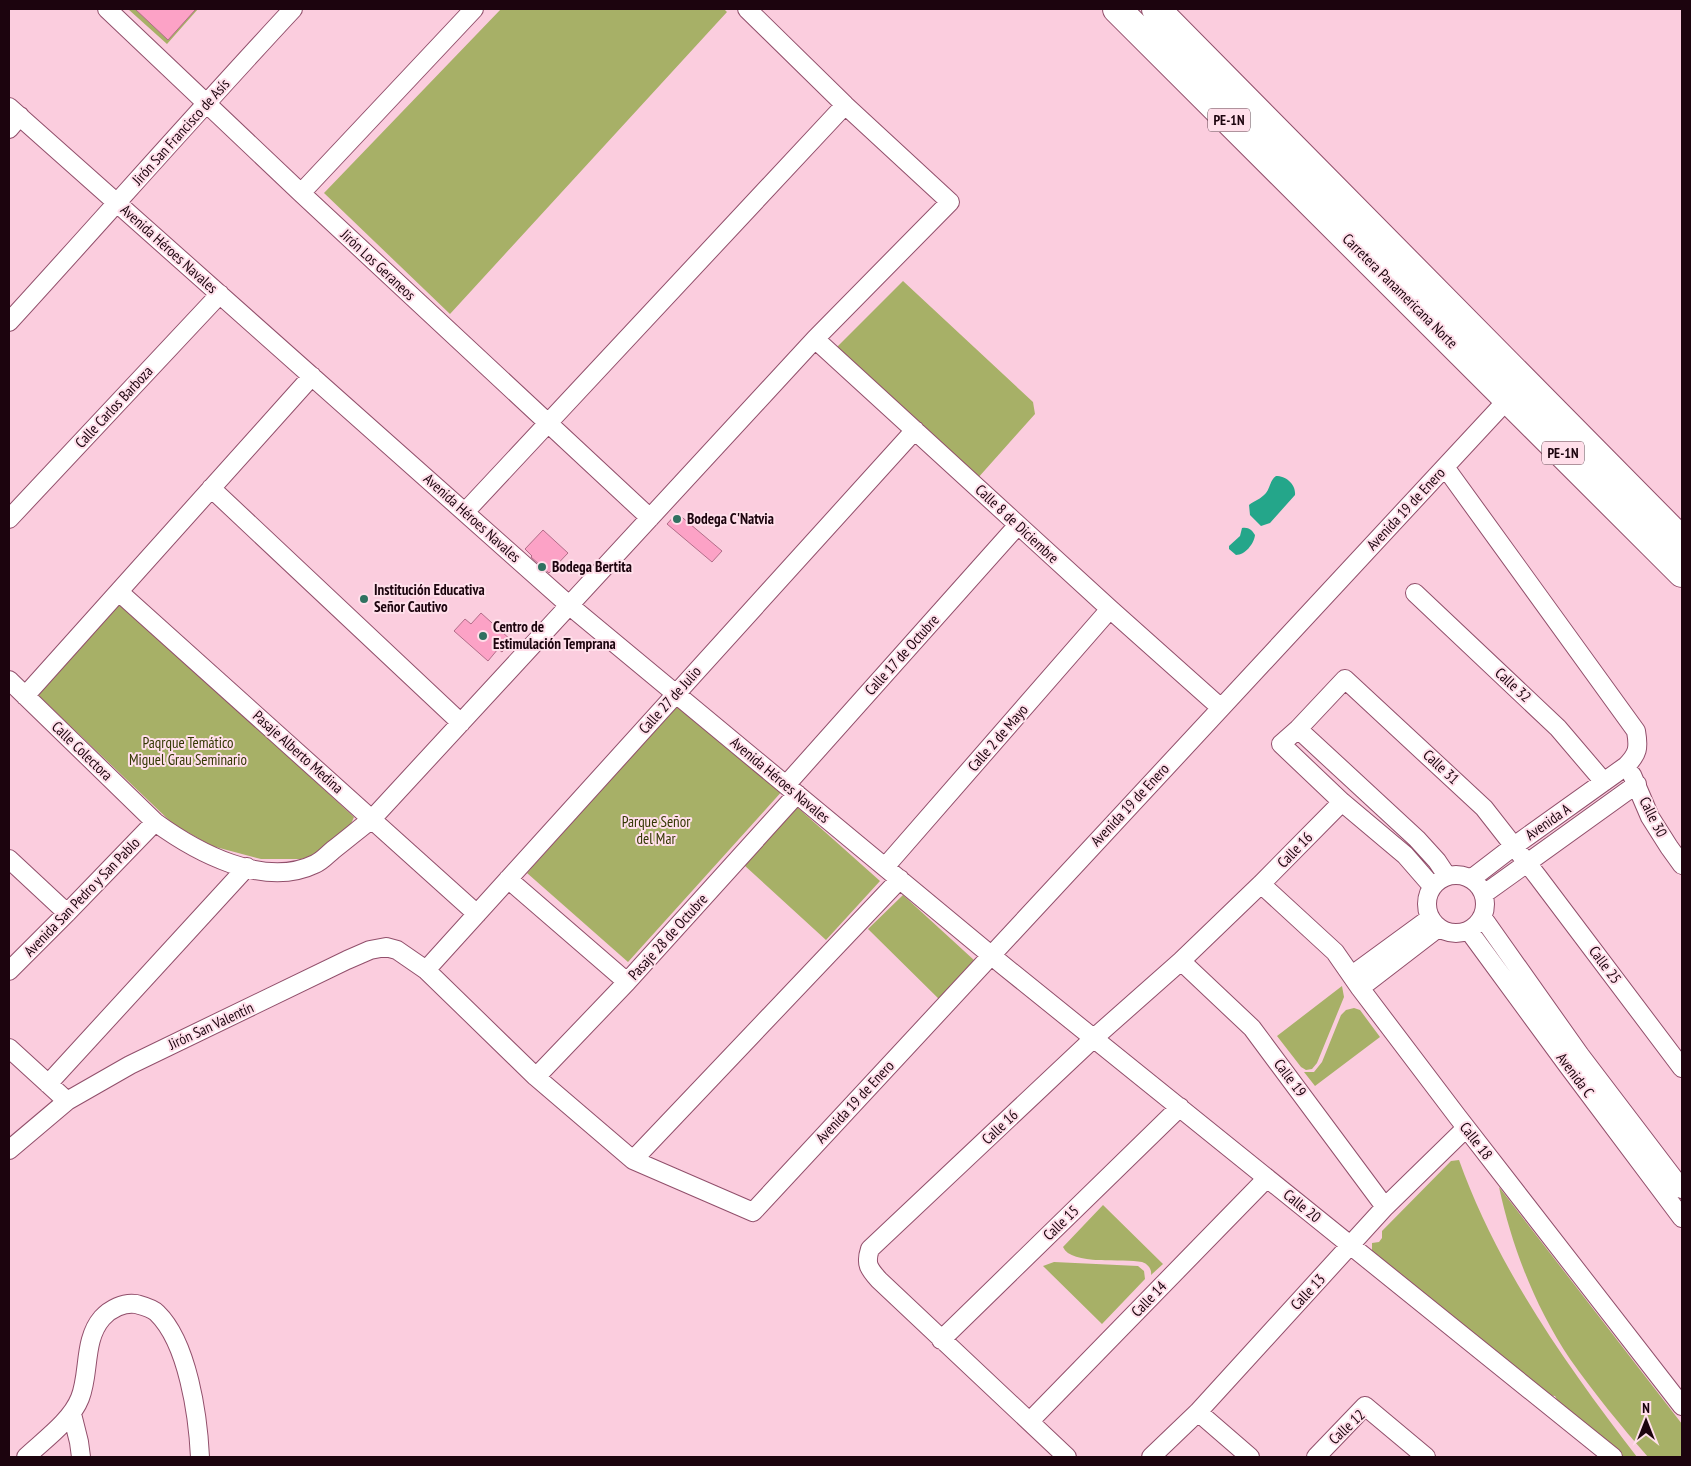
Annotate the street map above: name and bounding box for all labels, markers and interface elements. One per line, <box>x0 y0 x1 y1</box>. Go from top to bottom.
street label: Jirón San Francisco de Asís <box>127 75 233 190</box>
road number: PE-1N <box>1208 108 1250 132</box>
street label: Avenida Héroes Navales <box>117 200 222 297</box>
street label: Jirón Los Geraneos <box>336 224 420 304</box>
street label: Carretera Panamericana Norte <box>1339 229 1462 352</box>
street label: Calle Carlos Barboza <box>71 362 157 452</box>
road number: PE-1N <box>1542 442 1584 464</box>
street label: Avenida 19 de Enero <box>1362 463 1449 554</box>
street label: Avenida Héroes Navales <box>420 469 525 566</box>
street label: Calle 8 de Diciembre <box>972 480 1063 567</box>
place label: Bodega C'Natvia <box>687 509 774 528</box>
marker: Bodega C'Natvia <box>671 513 683 525</box>
place label: Bodega Bertita <box>552 557 632 576</box>
marker: Bodega Bertita <box>536 561 548 573</box>
place label: Institución Educativa Señor Cautivo <box>374 580 485 616</box>
marker: Institución Educativa Señor Cautivo <box>358 593 370 605</box>
street label: Calle 17 de Octubre <box>860 610 943 699</box>
place label: Centro de Estimulación Temprana <box>493 617 616 653</box>
marker: Centro de Estimulación Temprana <box>477 630 489 642</box>
street label: Calle 27 de Julio <box>634 662 705 737</box>
street label: Calle 32 <box>1491 663 1535 706</box>
street label: Calle 2 de Mayo <box>963 700 1032 775</box>
street label: Pasaje Alberto Medina <box>249 706 347 797</box>
street label: Calle Colectora <box>48 717 117 784</box>
street label: Avenida Héroes Navales <box>727 732 834 827</box>
park label: Paqrque Temático Miguel Grau Seminario <box>129 733 247 769</box>
street label: Calle 31 <box>1419 745 1463 788</box>
street label: Avenida 19 de Enero <box>1086 759 1173 850</box>
street label: Calle 30 <box>1635 794 1672 840</box>
street label: Avenida A <box>1521 799 1575 844</box>
park label: Parque Señor del Mar <box>622 812 691 848</box>
street label: Calle 16 <box>1273 828 1316 872</box>
street label: Avenida San Pedro y San Pablo <box>20 833 144 960</box>
street label: Pasaje 28 de Octubre <box>624 890 711 984</box>
street label: Calle 25 <box>1585 942 1626 987</box>
street label: Jirón San Valentín <box>164 998 256 1054</box>
street label: Avenida C <box>1552 1049 1598 1101</box>
street label: Calle 19 <box>1270 1055 1311 1100</box>
street label: Avenida 19 de Enero <box>811 1056 898 1147</box>
street label: Calle 16 <box>978 1105 1022 1148</box>
street label: Calle 18 <box>1456 1118 1497 1163</box>
street label: Calle 20 <box>1280 1185 1325 1227</box>
street label: Calle 15 <box>1039 1201 1083 1244</box>
street label: Calle 13 <box>1286 1270 1329 1314</box>
street label: Calle 14 <box>1127 1277 1170 1321</box>
north arrow <box>1621 1396 1671 1446</box>
text: N <box>1642 1399 1650 1417</box>
street label: Calle 12 <box>1325 1405 1369 1448</box>

